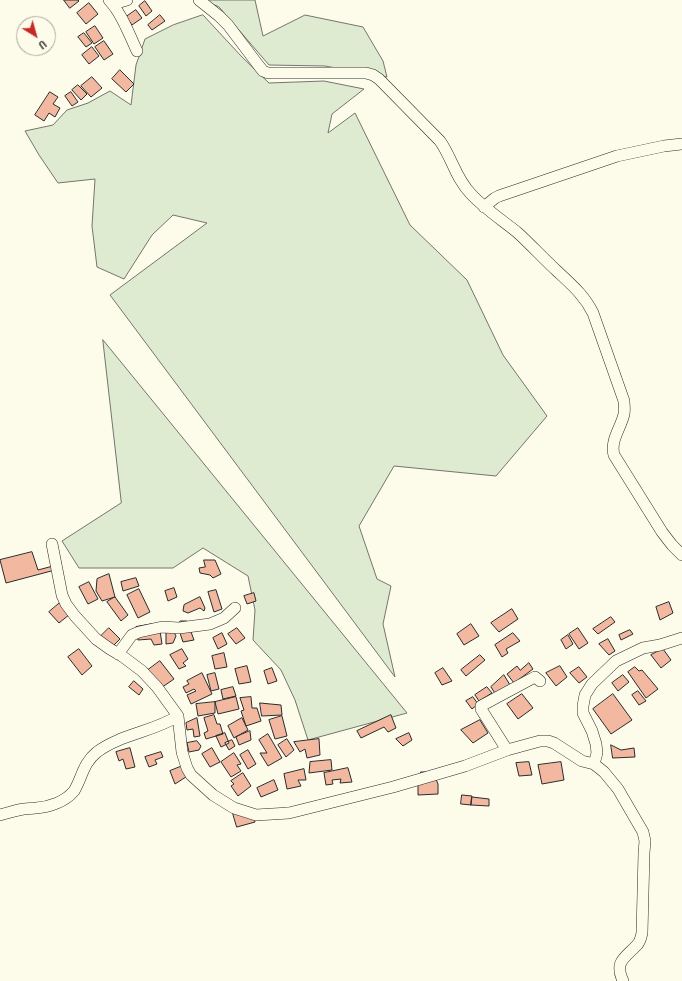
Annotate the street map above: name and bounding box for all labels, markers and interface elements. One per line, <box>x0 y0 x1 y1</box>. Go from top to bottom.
north arrow <box>16 16 56 56</box>
text: U <box>36 37 49 52</box>

